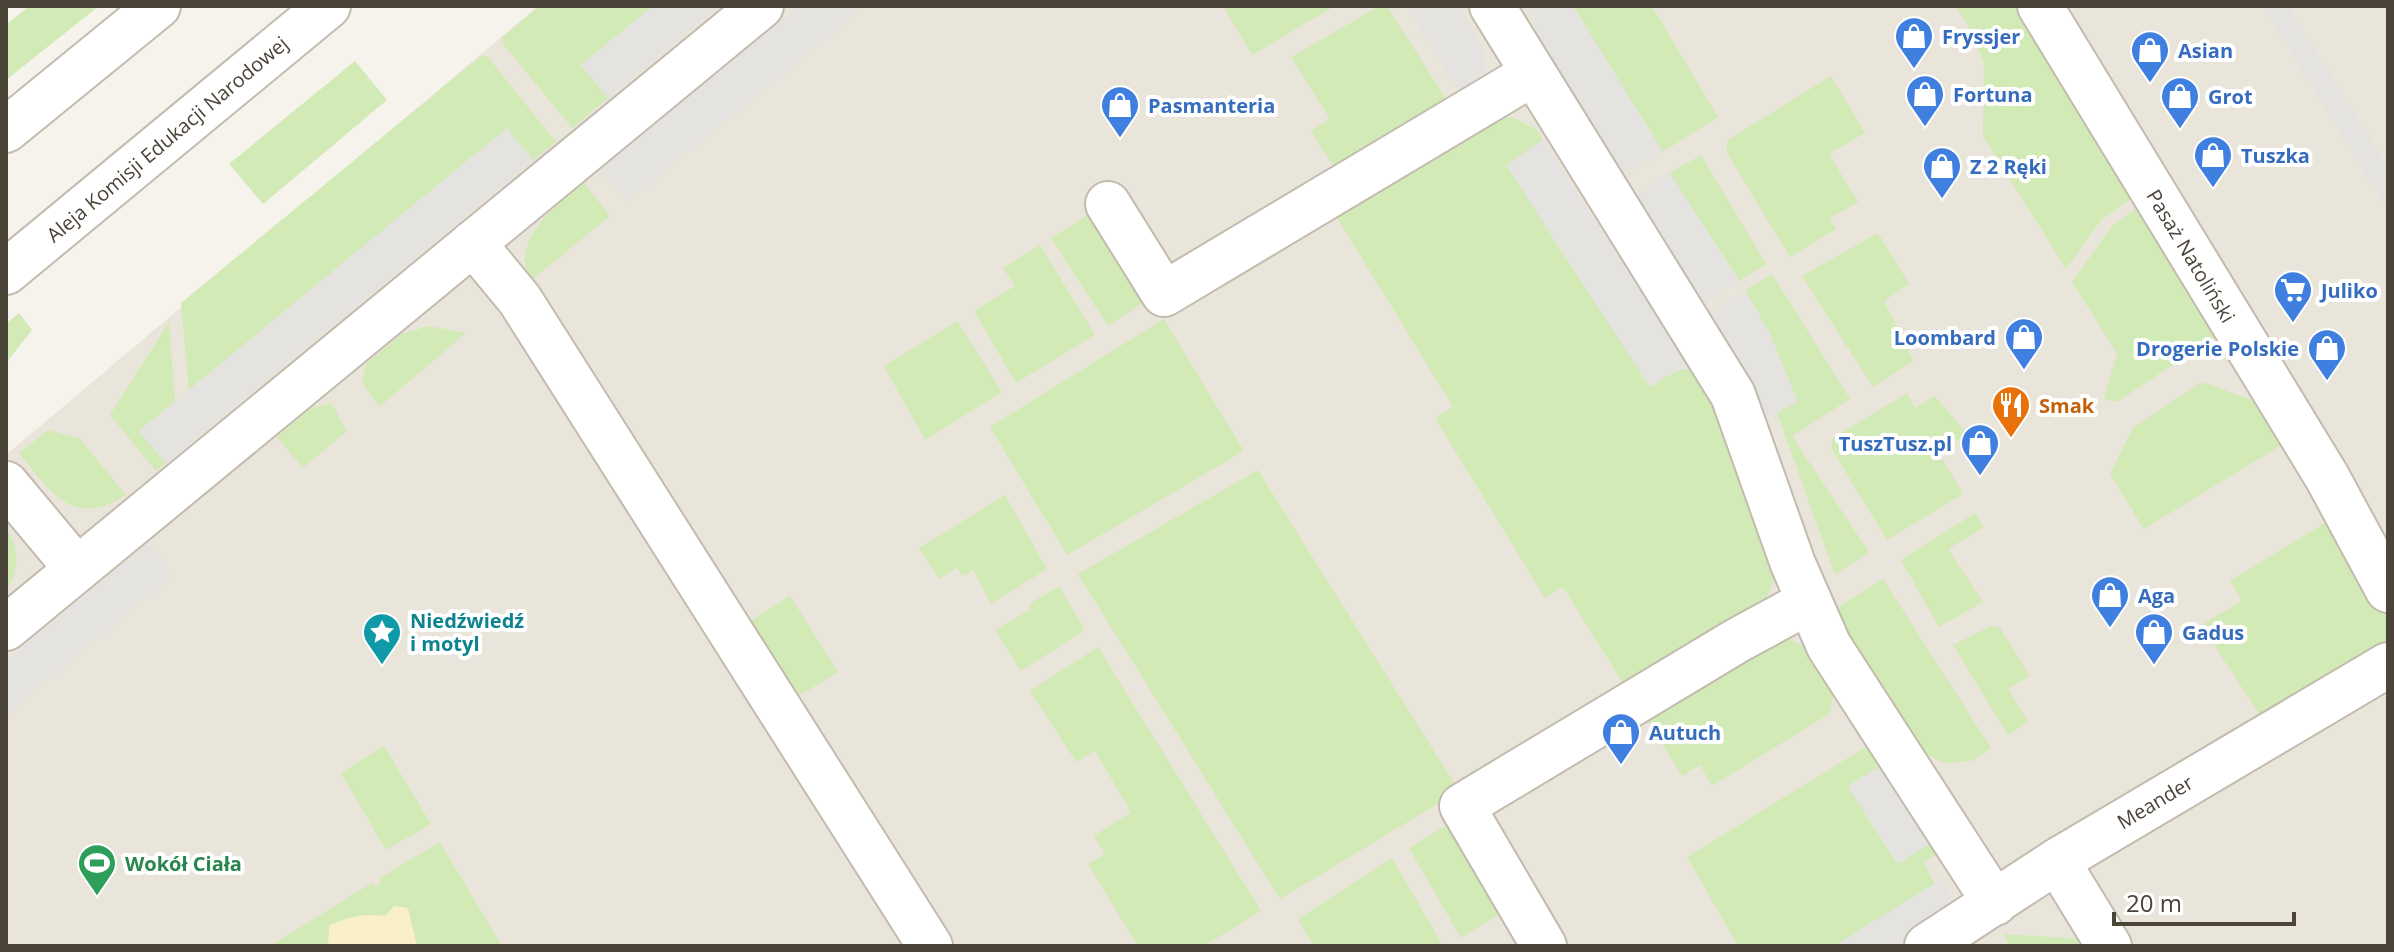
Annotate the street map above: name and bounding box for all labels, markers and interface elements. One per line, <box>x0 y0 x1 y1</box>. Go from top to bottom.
shop icon: Fryssjer <box>1893 15 1935 70</box>
place label: Fryssjer <box>1942 23 2020 50</box>
shop icon: Asian <box>2129 29 2171 84</box>
street label: Aleja Komisji Edukacji Narodowej <box>41 30 293 248</box>
place label: Asian <box>2178 37 2233 64</box>
shop icon: Fortuna <box>1904 73 1946 128</box>
shop icon: Grot <box>2159 75 2201 130</box>
place label: Fortuna <box>1953 81 2033 108</box>
place label: Grot <box>2208 83 2253 110</box>
shop icon: Pasmanteria <box>1099 84 1141 139</box>
place label: Pasmanteria <box>1148 92 1275 119</box>
shop icon: Tuszka <box>2192 134 2234 189</box>
place label: Tuszka <box>2241 142 2310 169</box>
shop icon: Z 2 Ręki <box>1921 145 1963 200</box>
place label: Z 2 Ręki <box>1970 153 2047 180</box>
street label: Pasaż Natoliński <box>2141 184 2241 328</box>
supermarket icon: Juliko <box>2272 269 2314 324</box>
place label: Juliko <box>2319 277 2378 304</box>
shop icon: Loombard <box>2003 316 2045 371</box>
place label: Loombard <box>1894 324 1996 351</box>
shop icon: Drogerie Polskie <box>2306 327 2348 382</box>
place label: Drogerie Polskie <box>2136 335 2299 362</box>
restaurant icon: Smak <box>1990 384 2032 439</box>
place label: Smak <box>2039 392 2095 419</box>
shop icon: TuszTusz.pl <box>1959 422 2001 477</box>
place label: TuszTusz.pl <box>1839 430 1952 457</box>
shop icon: Aga <box>2089 574 2131 629</box>
place label: Aga <box>2138 582 2175 609</box>
place label: Niedźwiedź i motyl <box>410 607 524 657</box>
place icon: Niedźwiedź i motyl <box>361 611 403 666</box>
shop icon: Gadus <box>2133 611 2175 666</box>
place label: Gadus <box>2182 619 2244 646</box>
shop icon: Autuch <box>1600 711 1642 766</box>
place label: Autuch <box>1649 719 1721 746</box>
street label: Meander <box>2112 769 2198 835</box>
sports icon: Wokół Ciała <box>76 842 118 897</box>
place label: Wokół Ciała <box>125 850 242 877</box>
scale bar <box>2114 876 2294 926</box>
text: 20 m <box>2126 886 2182 919</box>

